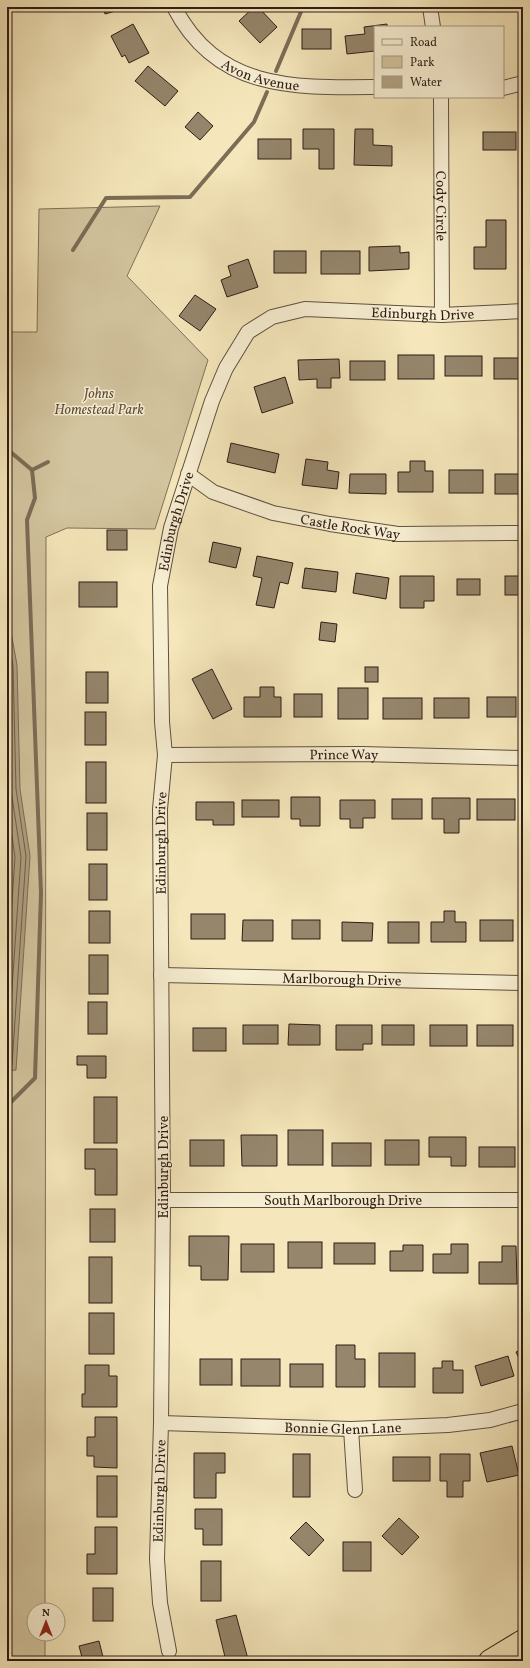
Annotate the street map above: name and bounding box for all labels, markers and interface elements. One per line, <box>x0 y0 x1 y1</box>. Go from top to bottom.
legend <box>374 26 504 98</box>
text: Road <box>410 35 437 51</box>
street label: Avon Avenue <box>217 55 300 96</box>
text: Park <box>410 55 435 71</box>
text: Water <box>410 75 442 91</box>
street label: Cody Circle <box>430 171 450 242</box>
street label: Edinburgh Drive <box>371 304 475 326</box>
park label: Johns Homestead Park <box>54 385 144 420</box>
street label: Edinburgh Drive <box>155 469 200 573</box>
street label: Castle Rock Way <box>299 511 402 545</box>
street label: Prince Way <box>309 746 379 765</box>
street label: Edinburgh Drive <box>152 791 173 895</box>
street label: Marlborough Drive <box>282 970 402 991</box>
street label: Edinburgh Drive <box>155 1115 174 1218</box>
street label: South Marlborough Drive <box>264 1192 422 1211</box>
street label: Bonnie Glenn Lane <box>284 1419 402 1440</box>
street label: Edinburgh Drive <box>149 1439 172 1543</box>
north arrow <box>26 1602 66 1642</box>
text: N <box>42 1606 50 1621</box>

